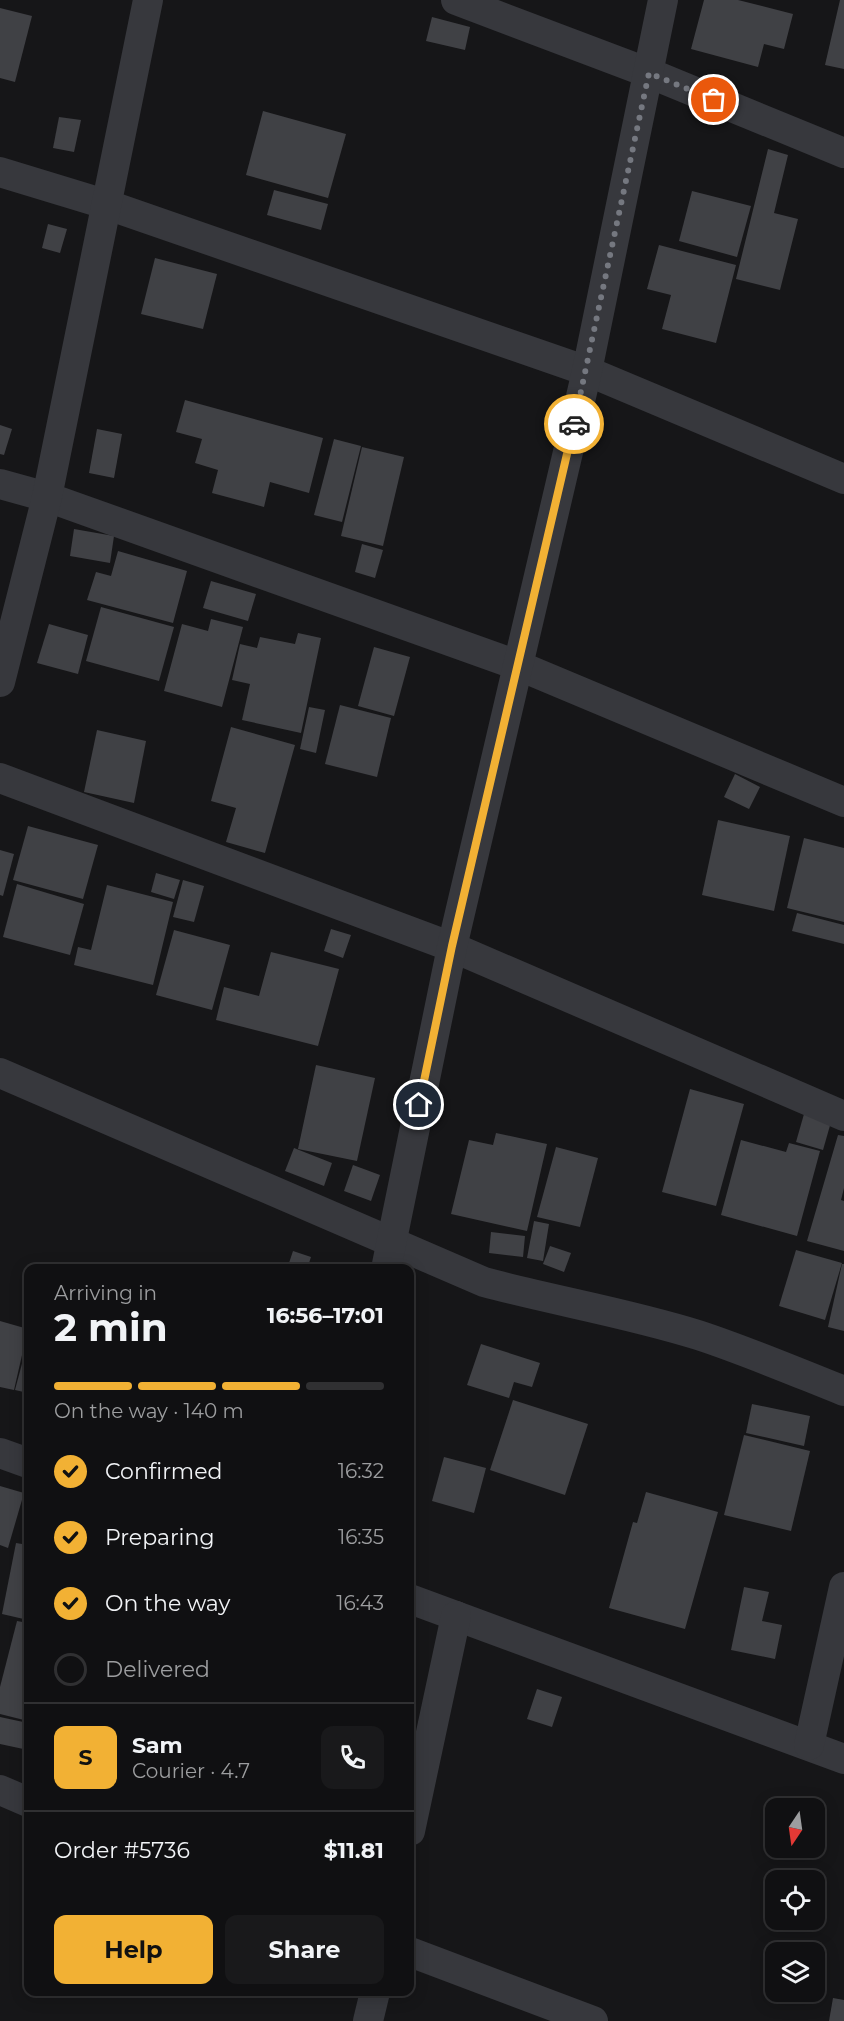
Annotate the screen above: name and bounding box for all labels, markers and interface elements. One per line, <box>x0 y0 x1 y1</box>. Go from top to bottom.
pin <box>688 74 739 125</box>
icon: bag <box>697 83 730 116</box>
courier <box>544 394 604 454</box>
icon: car <box>558 408 591 441</box>
pin <box>393 1079 444 1130</box>
icon: home <box>402 1088 435 1121</box>
text: Arriving in <box>54 1281 157 1305</box>
text: 16:56–17:01 <box>267 1302 384 1329</box>
text: 2 min <box>54 1303 168 1351</box>
text: On the way · 140 m <box>54 1399 244 1423</box>
icon: check <box>54 1455 87 1488</box>
text: Confirmed <box>105 1458 222 1485</box>
text: 16:32 <box>338 1459 384 1483</box>
icon: check <box>54 1521 87 1554</box>
text: Preparing <box>105 1524 214 1551</box>
text: 16:35 <box>338 1525 384 1549</box>
icon: check <box>54 1587 87 1620</box>
text: On the way <box>105 1590 230 1617</box>
text: 16:43 <box>336 1591 384 1615</box>
text: Delivered <box>105 1656 210 1683</box>
button: phone <box>321 1726 384 1789</box>
text: Sam <box>132 1732 183 1759</box>
text: S <box>78 1744 93 1771</box>
text: Courier · 4.7 <box>132 1759 250 1783</box>
north arrow <box>765 1798 825 1858</box>
map controls <box>765 1798 825 2002</box>
text: Order #5736 <box>54 1837 190 1864</box>
text: $11.81 <box>324 1837 384 1864</box>
button: locate <box>765 1870 825 1930</box>
button: Help <box>54 1915 213 1984</box>
button: Share <box>225 1915 384 1984</box>
button: layers <box>765 1942 825 2002</box>

